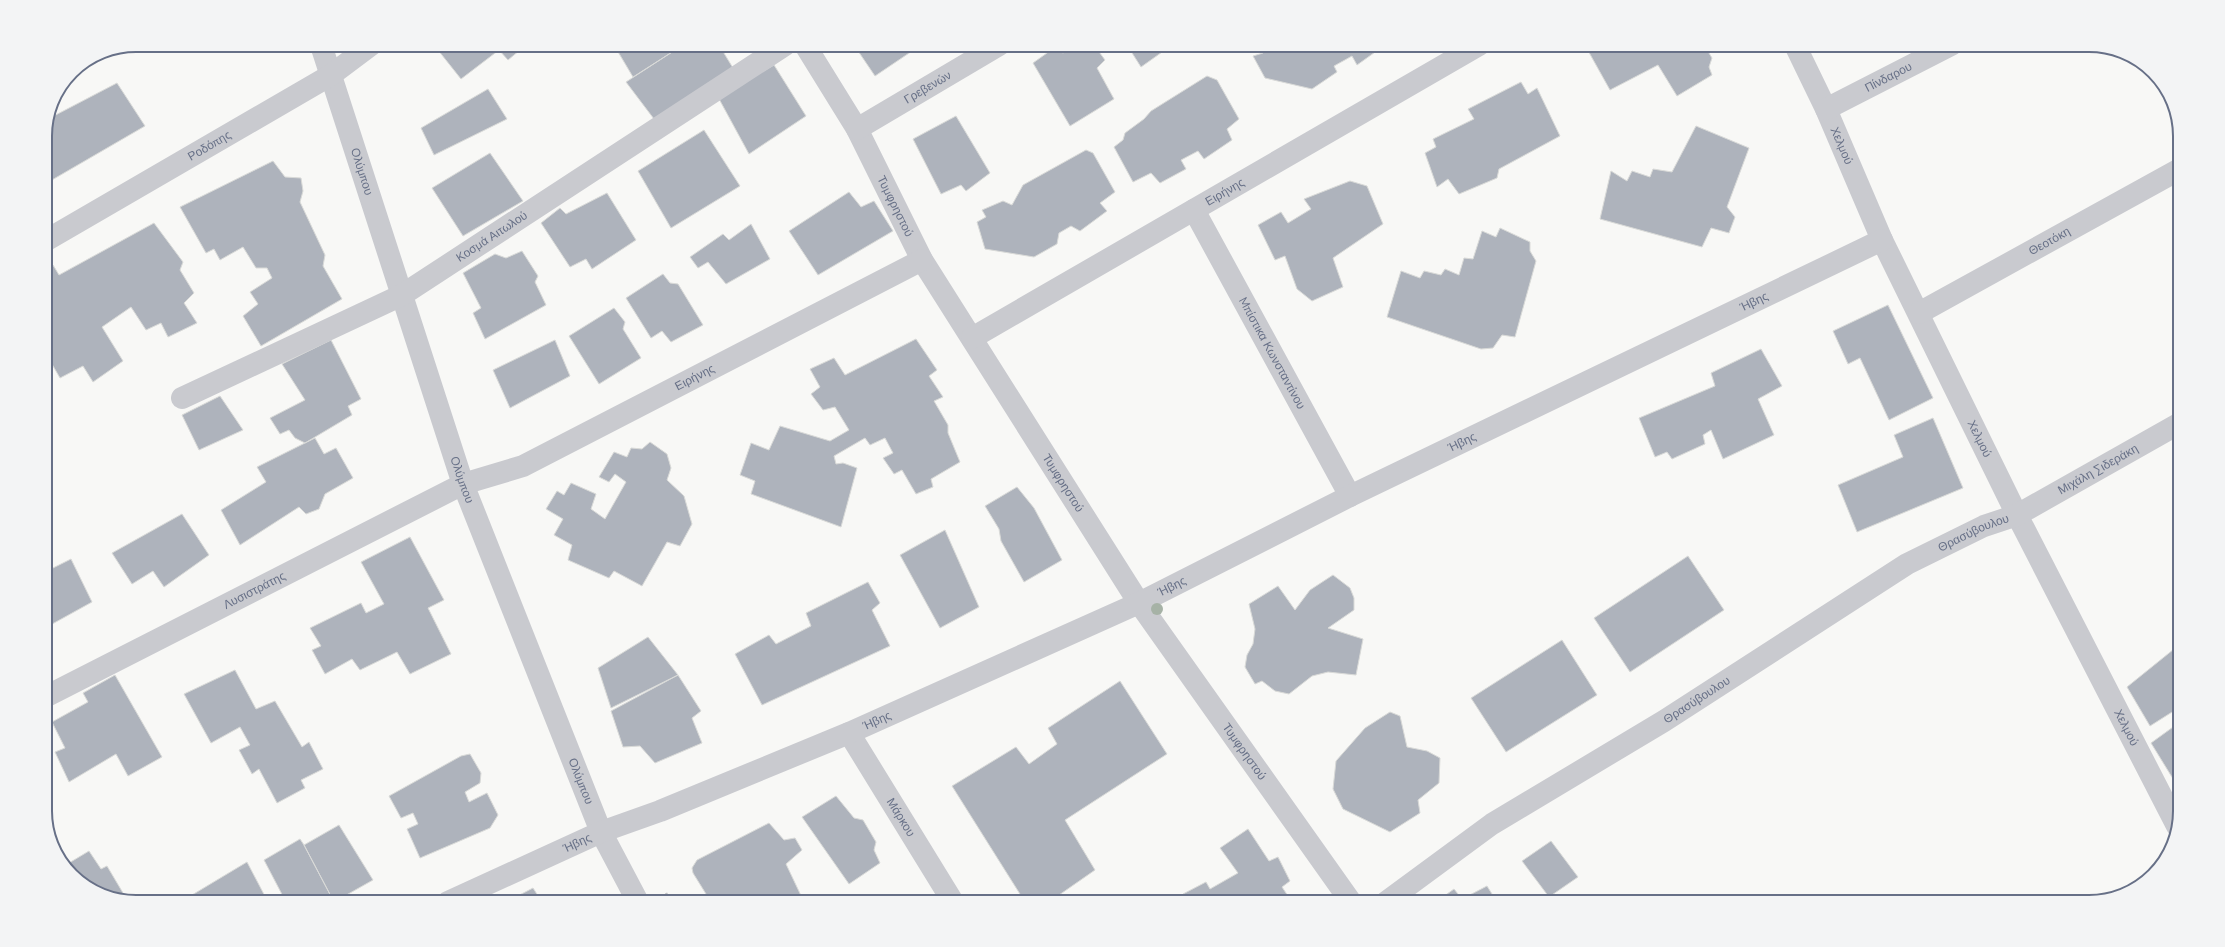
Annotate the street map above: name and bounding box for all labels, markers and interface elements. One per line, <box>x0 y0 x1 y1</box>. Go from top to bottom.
street label: Πίνδαρου <box>1862 58 1915 96</box>
street label: Γρεβενών <box>901 67 954 107</box>
street label: Χελμού <box>1827 124 1857 167</box>
street label: Ροδόπης <box>185 127 234 164</box>
street label: Ολύμπου <box>347 146 377 197</box>
street label: Τυμφρηστού <box>873 173 917 239</box>
street label: Ειρήνης <box>1202 174 1247 210</box>
street label: Κοσμά Αιτωλού <box>453 207 530 266</box>
street label: Θεοτόκη <box>2026 223 2073 259</box>
street label: Ήβης <box>1736 288 1771 316</box>
street label: Mπίστικα Κωνσταντίνου <box>1235 294 1309 412</box>
street label: Ειρήνης <box>672 360 718 394</box>
street label: Χελμού <box>1964 418 1995 460</box>
street label: Ήβης <box>1444 428 1479 456</box>
street label: Μιχάλη Σιδεράκη <box>2055 440 2141 498</box>
street label: Τυμφρηστού <box>1039 451 1088 515</box>
street label: Ολύμπου <box>447 454 478 505</box>
street label: Θρασύβουλου <box>1935 510 2011 555</box>
street label: Λυσιστράτης <box>221 568 288 613</box>
street label: Ήβης <box>1154 572 1189 601</box>
street label: Θρασύβουλου <box>1660 672 1733 727</box>
street label: Χελμού <box>2110 706 2142 749</box>
street label: Ήβης <box>859 707 894 734</box>
street label: Τυμφρηστού <box>1219 720 1270 783</box>
street label: Ολύμπου <box>564 756 597 807</box>
street label: Μάρκου <box>883 795 919 840</box>
street label: Ήβης <box>559 829 594 857</box>

